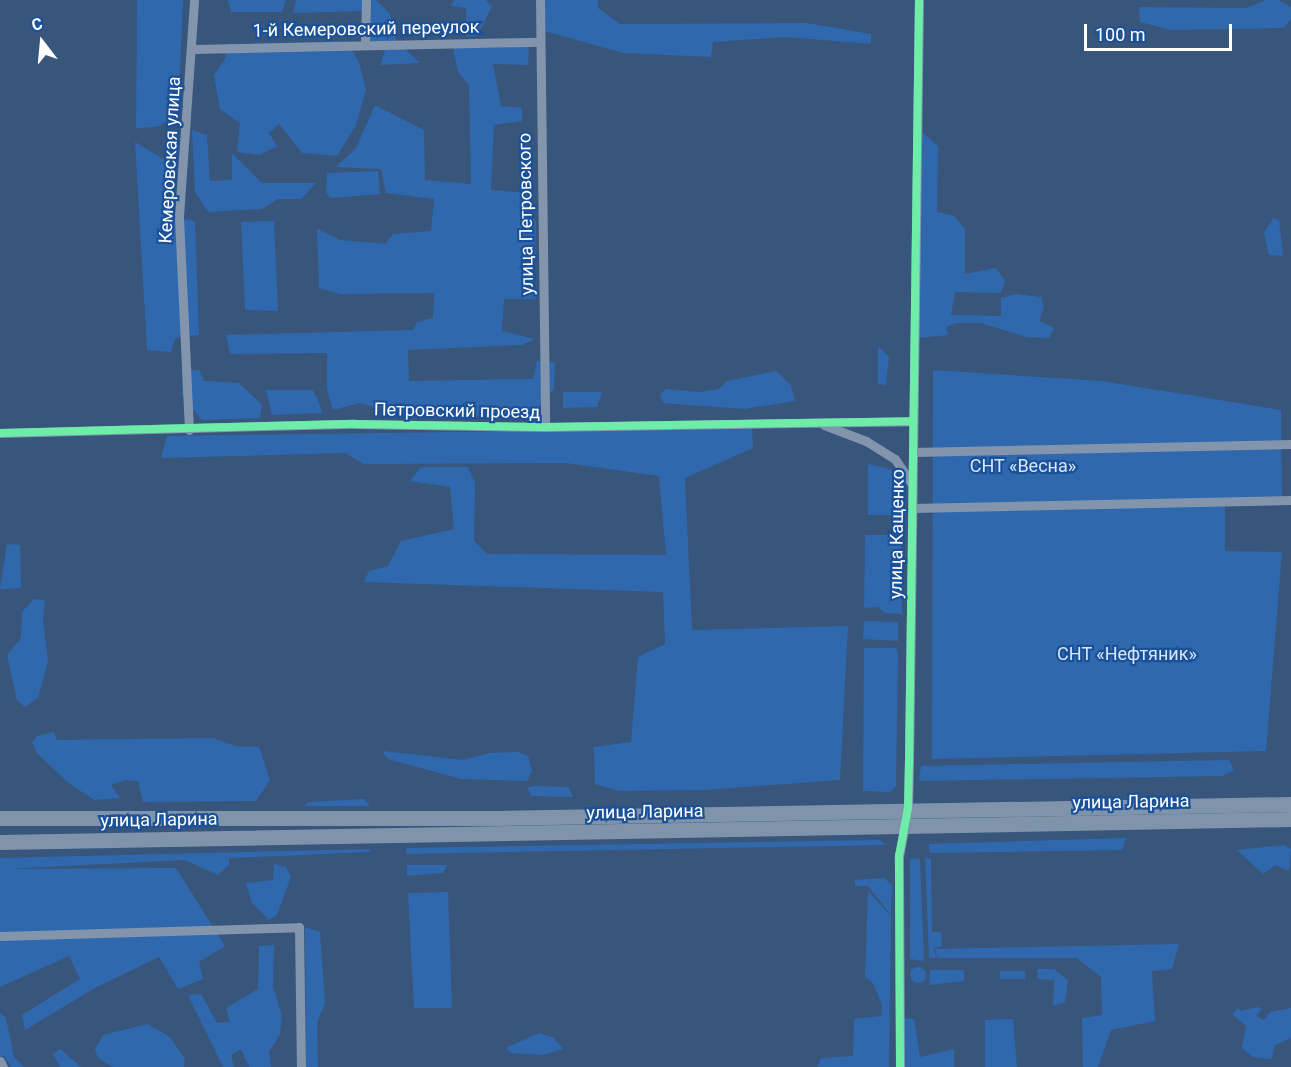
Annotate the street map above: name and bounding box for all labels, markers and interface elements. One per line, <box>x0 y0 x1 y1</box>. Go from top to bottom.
north arrow <box>12 12 72 72</box>
scale bar <box>1087 12 1236 50</box>
text: С <box>29 14 45 35</box>
street label: 1-й Кемеровский переулок <box>252 16 480 42</box>
text: 100 m <box>1095 24 1146 45</box>
street label: Кемеровская улица <box>155 76 185 244</box>
street label: улица Петровского <box>514 133 538 295</box>
street label: Петровский проезд <box>374 399 540 423</box>
park label: СНТ «Весна» <box>970 455 1076 477</box>
street label: улица Кащенко <box>885 469 909 599</box>
park label: СНТ «Нефтяник» <box>1057 643 1197 665</box>
street label: улица Ларина <box>1072 790 1190 814</box>
street label: улица Ларина <box>586 800 704 824</box>
street label: улица Ларина <box>100 808 218 832</box>

